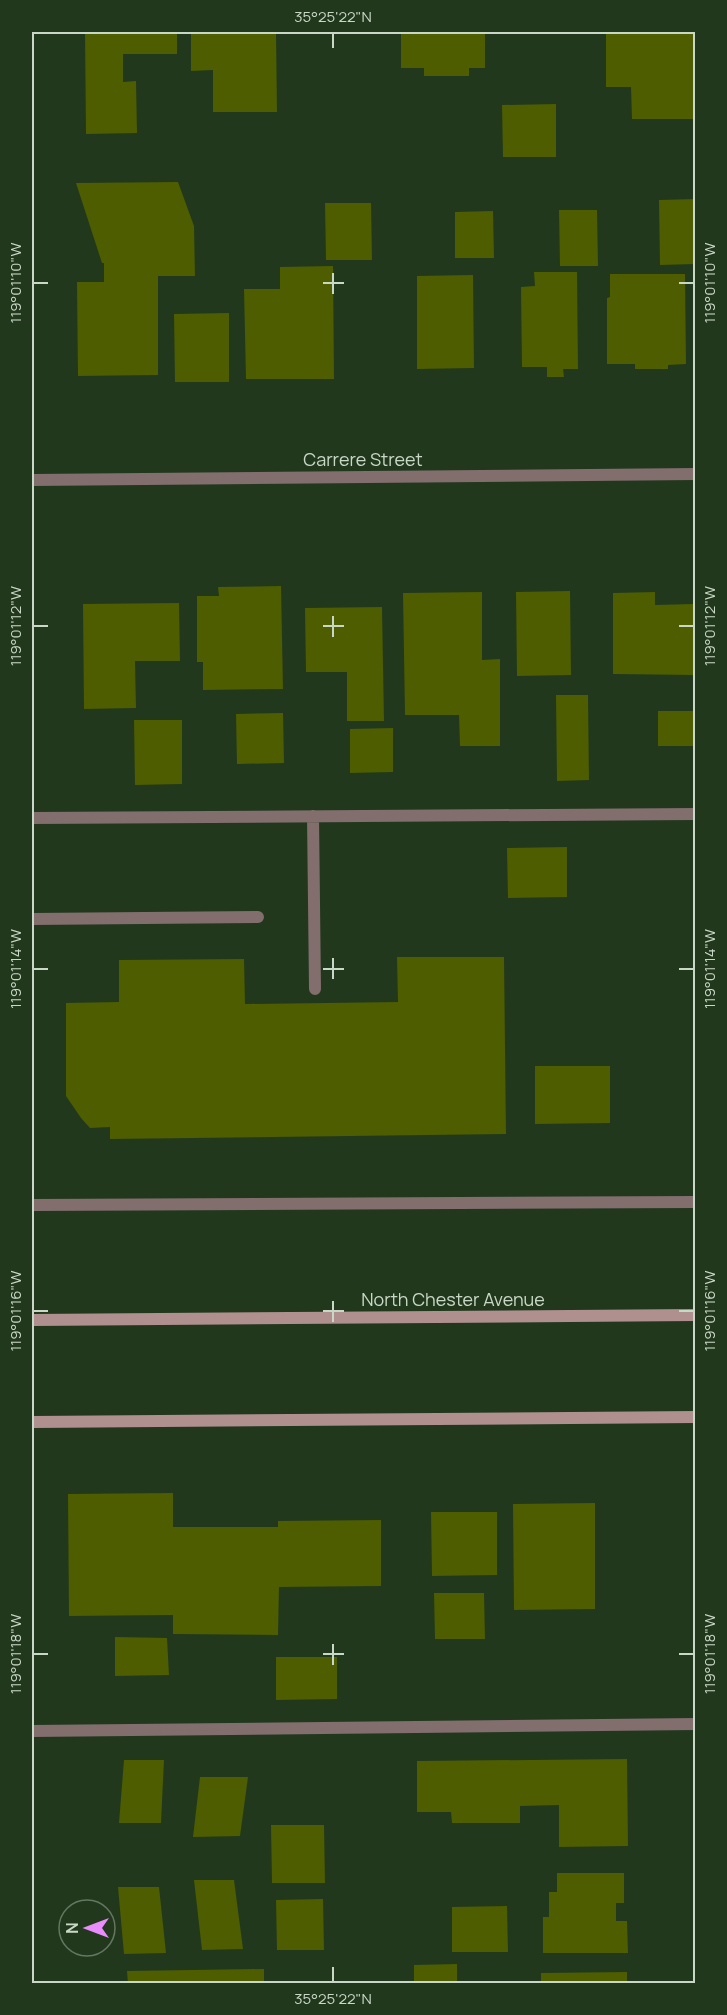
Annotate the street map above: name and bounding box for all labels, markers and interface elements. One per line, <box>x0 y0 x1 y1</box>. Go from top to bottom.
text: 35°25'22"N <box>294 6 372 27</box>
text: 119°01'10"W <box>5 243 26 323</box>
text: 119°01'10"W <box>699 243 720 323</box>
street label: Carrere Street <box>303 447 423 471</box>
text: 119°01'12"W <box>5 586 26 666</box>
text: 119°01'12"W <box>699 586 720 666</box>
text: 119°01'14"W <box>5 929 26 1009</box>
text: 119°01'14"W <box>699 929 720 1009</box>
text: 119°01'16"W <box>5 1270 26 1352</box>
text: 119°01'16"W <box>699 1270 720 1352</box>
street label: North Chester Avenue <box>361 1287 545 1311</box>
text: 119°01'18"W <box>5 1614 26 1694</box>
text: 119°01'18"W <box>699 1614 720 1694</box>
north arrow <box>57 1898 117 1958</box>
text: N <box>61 1922 83 1934</box>
text: 35°25'22"N <box>294 1988 372 2009</box>

